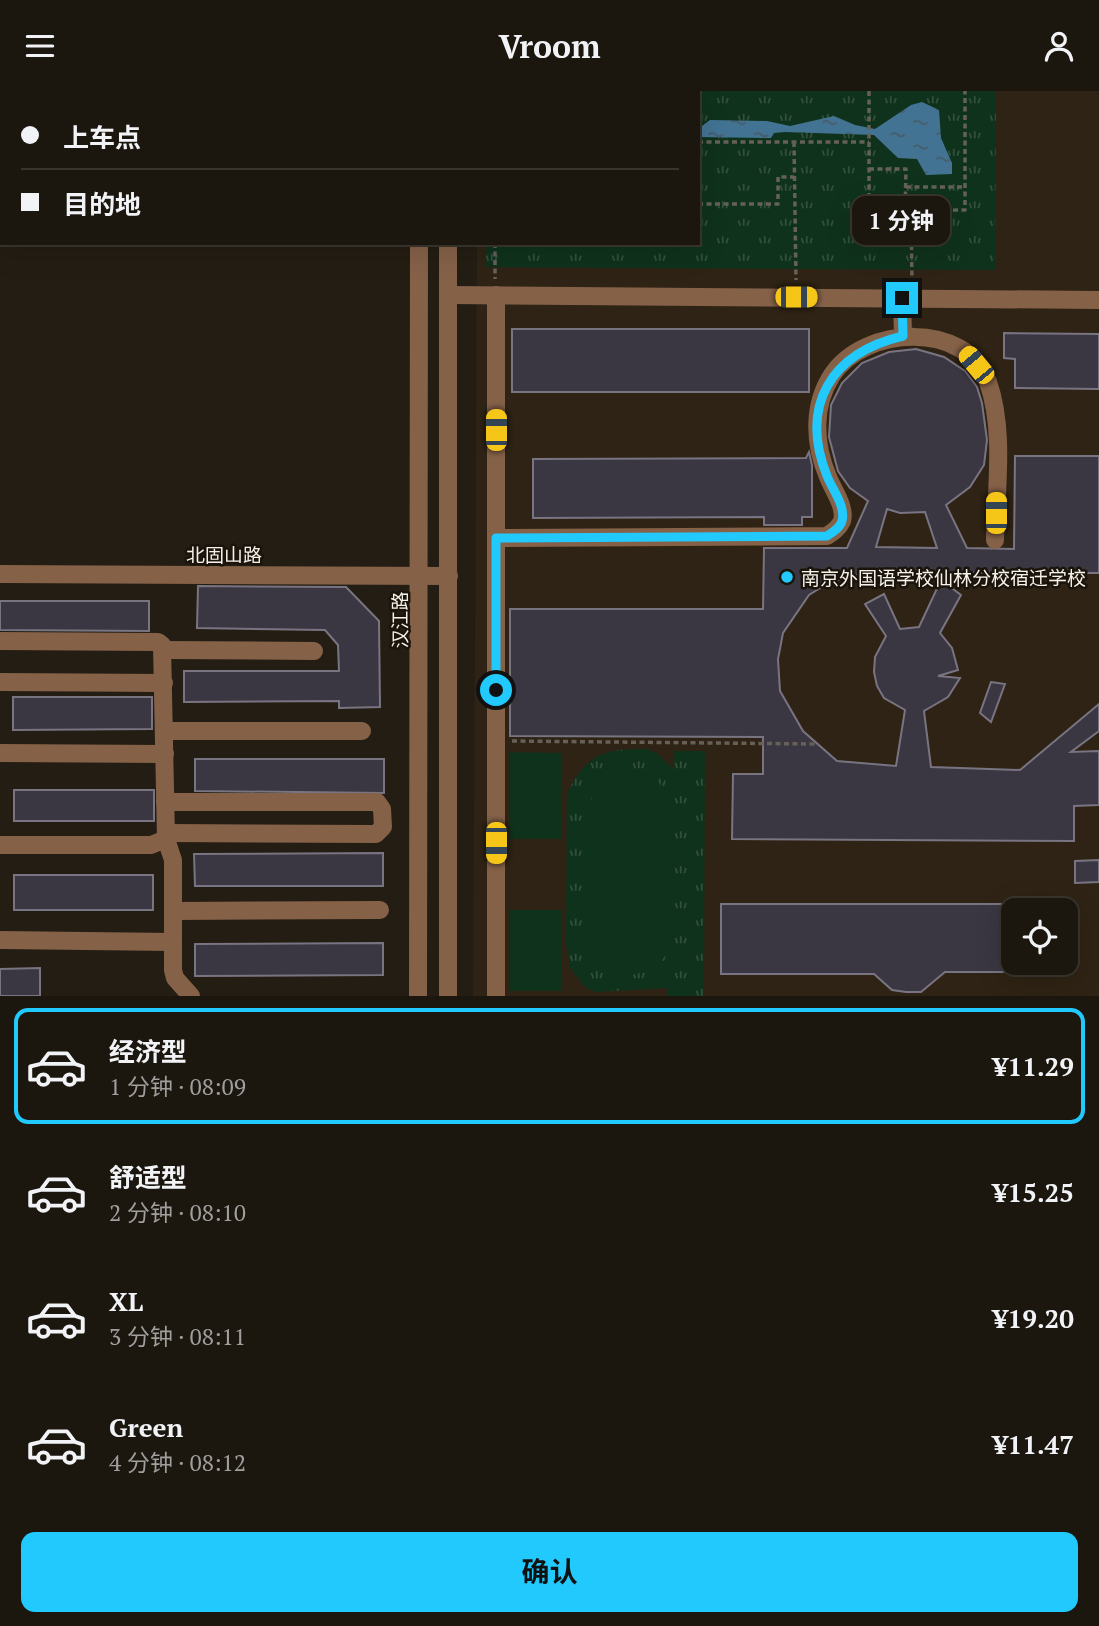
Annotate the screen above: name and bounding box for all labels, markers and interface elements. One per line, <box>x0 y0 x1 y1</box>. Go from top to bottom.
text: Vroom <box>498 25 601 67</box>
icon: menu <box>21 27 59 65</box>
icon: person <box>1040 27 1078 65</box>
text: 上车点 <box>63 120 141 154</box>
text: 目的地 <box>63 187 141 221</box>
callout: 1 分钟 <box>853 197 951 245</box>
text: 1 分钟 <box>868 205 934 236</box>
route end <box>886 282 918 314</box>
car <box>776 287 818 308</box>
car <box>955 342 998 388</box>
car <box>486 409 507 451</box>
car <box>986 492 1007 534</box>
street label: 北固山路 <box>186 542 262 567</box>
place label: 南京外国语学校仙林分校宿迁学校 <box>801 565 1086 590</box>
marker: 南京外国语学校仙林分校宿迁学校 <box>779 569 795 585</box>
street label: 汉江路 <box>387 591 412 649</box>
route start <box>480 674 512 706</box>
car <box>486 822 507 864</box>
map controls <box>1001 898 1078 975</box>
button: locate <box>1001 898 1078 975</box>
text: 经济型 <box>109 1034 187 1068</box>
icon: car <box>25 1035 88 1098</box>
text: ¥11.29 <box>993 1049 1074 1083</box>
text: 1 分钟 · 08:09 <box>109 1071 246 1102</box>
text: 舒适型 <box>109 1160 187 1194</box>
icon: car <box>25 1161 88 1224</box>
text: ¥15.25 <box>993 1175 1074 1209</box>
text: 2 分钟 · 08:10 <box>109 1197 246 1228</box>
text: XL <box>109 1284 143 1318</box>
icon: car <box>25 1287 88 1350</box>
text: ¥19.20 <box>993 1301 1074 1335</box>
text: 3 分钟 · 08:11 <box>109 1321 246 1352</box>
text: Green <box>109 1410 183 1444</box>
icon: car <box>25 1413 88 1476</box>
text: ¥11.47 <box>993 1427 1074 1461</box>
text: 4 分钟 · 08:12 <box>109 1447 246 1478</box>
button: 确认 <box>21 1532 1078 1612</box>

